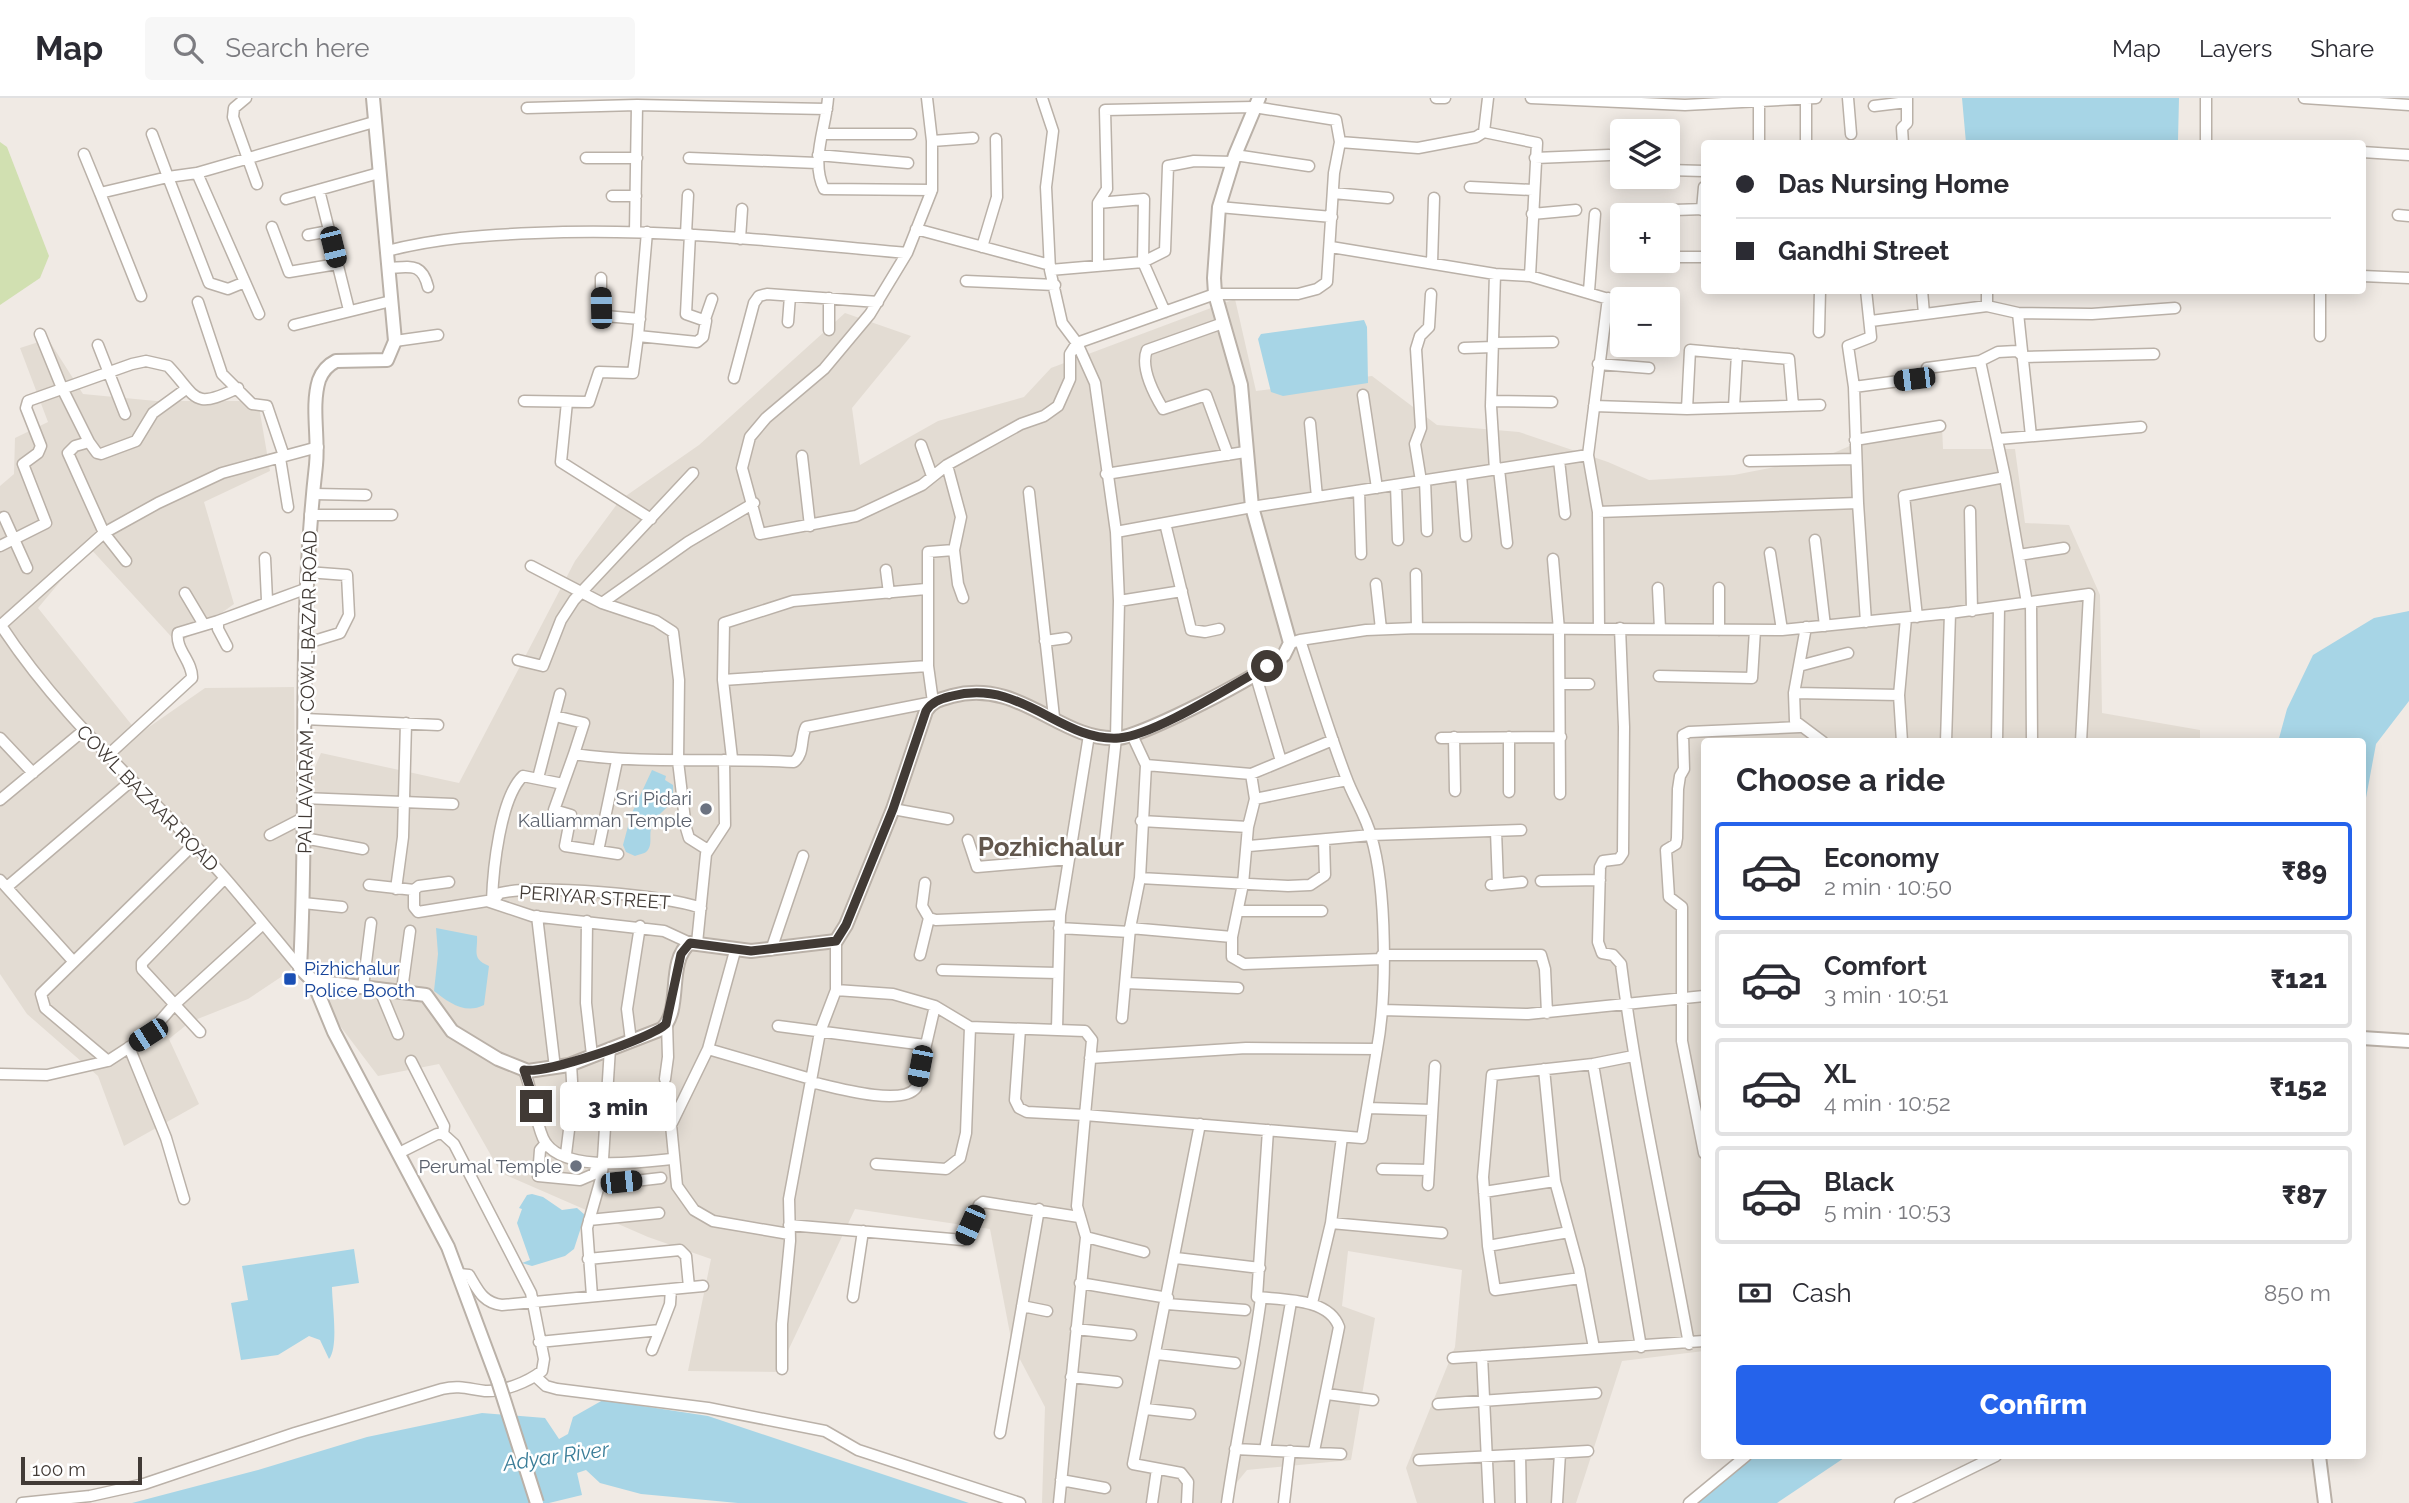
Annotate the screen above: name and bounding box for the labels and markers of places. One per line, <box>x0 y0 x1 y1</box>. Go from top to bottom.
place label: Sri Pidari Kalliamman Temple <box>518 787 692 831</box>
marker: Sri Pidari Kalliamman Temple <box>698 801 714 817</box>
place label: Pizhichalur Police Booth <box>304 957 415 1001</box>
marker: Pizhichalur Police Booth <box>282 971 298 987</box>
place label: Perumal Temple <box>418 1155 562 1177</box>
marker: Perumal Temple <box>568 1158 584 1174</box>

